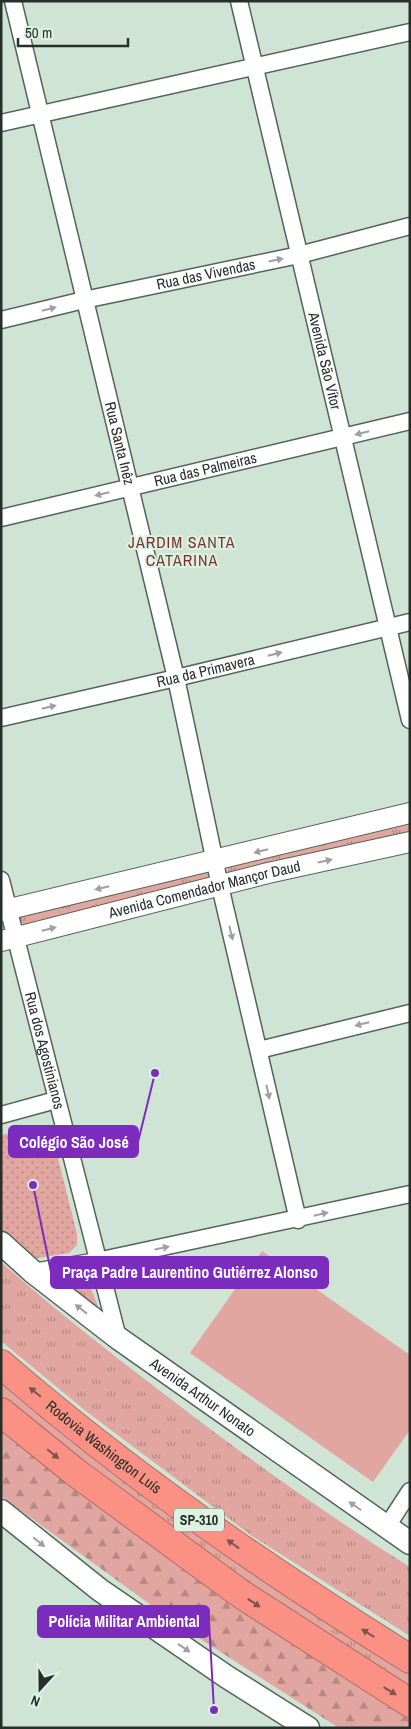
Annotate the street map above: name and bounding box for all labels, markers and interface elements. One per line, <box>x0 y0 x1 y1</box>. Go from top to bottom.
scale bar <box>18 15 128 47</box>
text: 50 m <box>25 22 52 43</box>
street label: Rua das Vivendas <box>155 253 257 295</box>
one-way arrow <box>268 256 284 264</box>
one-way arrow <box>41 305 56 313</box>
street label: Avenida São Vítor <box>303 309 347 412</box>
street label: Rua Santa Inêz <box>100 400 140 487</box>
one-way arrow <box>355 429 370 437</box>
street label: Rua das Palmeiras <box>152 447 259 491</box>
one-way arrow <box>95 490 110 498</box>
district label: JARDIM SANTA CATARINA <box>128 531 236 571</box>
street label: Rua da Primavera <box>155 649 257 692</box>
one-way arrow <box>268 650 283 658</box>
one-way arrow <box>41 703 56 711</box>
one-way arrow <box>253 847 268 855</box>
street label: Avenida Comendador Mançor Daud <box>105 855 302 923</box>
one-way arrow <box>318 856 334 864</box>
one-way arrow <box>95 884 110 892</box>
one-way arrow <box>41 925 56 933</box>
one-way arrow <box>227 926 235 941</box>
street label: Rua dos Agostinianos <box>20 989 70 1111</box>
one-way arrow <box>355 1020 370 1028</box>
one-way arrow <box>265 1084 273 1100</box>
callout: Colégio São José <box>9 1126 138 1157</box>
text: Colégio São José <box>19 1131 129 1153</box>
one-way arrow <box>313 1210 329 1218</box>
one-way arrow <box>154 1244 169 1252</box>
callout: Praça Padre Laurentino Gutiérrez Alonso <box>51 1257 328 1288</box>
text: Praça Padre Laurentino Gutiérrez Alonso <box>62 1261 318 1283</box>
one-way arrow <box>74 1304 88 1314</box>
street label: Avenida Arthur Nonato <box>145 1352 260 1441</box>
one-way arrow <box>28 1386 41 1397</box>
street label: Rodovia Washington Luís <box>42 1395 166 1498</box>
one-way arrow <box>46 1448 59 1459</box>
one-way arrow <box>348 1501 362 1511</box>
road number: SP-310 <box>174 1508 224 1532</box>
one-way arrow <box>32 1536 45 1547</box>
one-way arrow <box>226 1539 239 1549</box>
one-way arrow <box>247 1598 260 1607</box>
callout: Polícia Militar Ambiental <box>38 1606 209 1637</box>
text: Polícia Militar Ambiental <box>48 1610 200 1632</box>
one-way arrow <box>362 1629 375 1638</box>
one-way arrow <box>178 1643 191 1653</box>
north arrow <box>15 1664 65 1714</box>
one-way arrow <box>384 1686 397 1695</box>
text: N <box>28 1691 42 1711</box>

